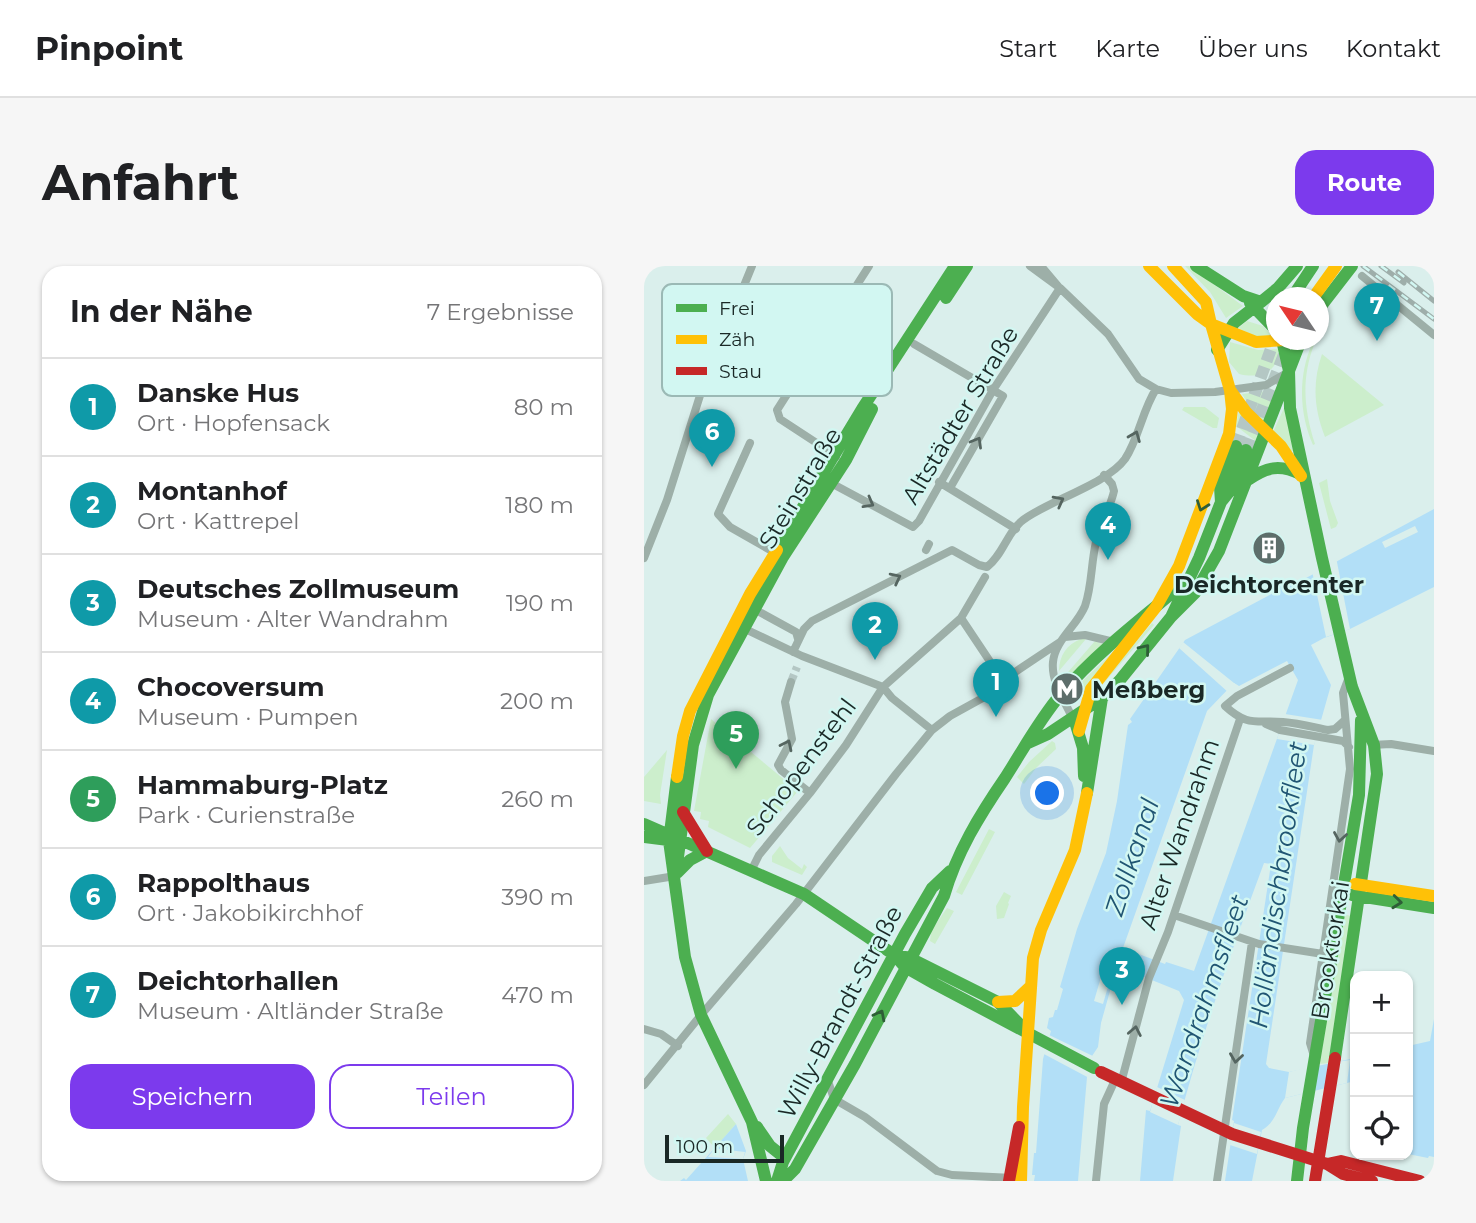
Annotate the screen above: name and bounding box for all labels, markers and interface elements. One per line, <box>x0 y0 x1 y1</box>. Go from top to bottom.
text: Pinpoint <box>35 28 183 68</box>
text: Start <box>999 34 1057 63</box>
text: Karte <box>1095 34 1160 63</box>
text: Über uns <box>1198 34 1308 63</box>
text: Kontakt <box>1346 34 1441 63</box>
button: Route <box>1295 150 1434 215</box>
text: Anfahrt <box>42 153 239 212</box>
pin: 7 <box>1354 283 1400 341</box>
legend <box>662 284 892 396</box>
north arrow <box>1266 287 1329 350</box>
text: In der Nähe <box>70 293 253 330</box>
text: Frei <box>719 297 755 320</box>
text: 7 Ergebnisse <box>427 298 574 326</box>
street label: Altstädter Straße <box>896 321 1024 509</box>
text: Zäh <box>719 328 755 351</box>
text: Stau <box>719 360 762 383</box>
text: Danske Hus <box>137 377 299 409</box>
text: 1 <box>88 393 98 421</box>
text: 80 m <box>514 393 574 421</box>
text: Ort · Hopfensack <box>137 409 330 437</box>
pin: 6 <box>689 409 735 467</box>
street label: Steinstraße <box>753 422 847 554</box>
one-way arrow <box>1127 431 1141 444</box>
one-way arrow <box>968 437 981 450</box>
text: Montanhof <box>137 475 287 507</box>
text: 2 <box>86 491 100 519</box>
text: 180 m <box>505 491 574 519</box>
one-way arrow <box>861 495 874 508</box>
one-way arrow <box>1051 496 1064 509</box>
one-way arrow <box>1197 500 1211 512</box>
pin: 4 <box>1085 502 1131 560</box>
text: Ort · Kattrepel <box>137 507 300 535</box>
building icon: Deichtorcenter <box>1250 529 1288 567</box>
place label: Deichtorcenter <box>1174 570 1364 599</box>
text: Deutsches Zollmuseum <box>137 573 459 605</box>
one-way arrow <box>889 573 901 587</box>
text: 3 <box>86 589 100 617</box>
text: 190 m <box>506 589 574 617</box>
pin: 2 <box>852 602 898 660</box>
text: Museum · Alter Wandrahm <box>137 605 449 633</box>
one-way arrow <box>1137 644 1150 656</box>
pin: 1 <box>973 659 1019 717</box>
metro station icon: Meßberg <box>1048 670 1086 708</box>
text: Chocoversum <box>137 671 324 703</box>
place label: Meßberg <box>1092 675 1205 704</box>
text: 4 <box>85 687 101 715</box>
text: 200 m <box>500 687 574 715</box>
street label: Schopenstehl <box>740 693 862 841</box>
text: Museum · Pumpen <box>137 703 359 731</box>
pin: 5 <box>713 711 759 769</box>
street label: Alter Wandrahm <box>1133 735 1225 933</box>
water label: Holländischbrookfleet <box>1242 739 1314 1031</box>
one-way arrow <box>779 740 793 752</box>
text: Hammaburg-Platz <box>137 769 388 801</box>
your location <box>1030 776 1064 810</box>
text: 5 <box>86 785 100 813</box>
text: 260 m <box>501 785 574 813</box>
water label: Zollkanal <box>1098 794 1166 921</box>
text: Park · Curienstraße <box>137 801 355 829</box>
one-way arrow <box>1333 831 1348 843</box>
text: Rappolthaus <box>137 867 310 899</box>
street label: Brooktorkai <box>1305 878 1355 1022</box>
text: 6 <box>86 883 100 911</box>
text: 390 m <box>501 883 574 911</box>
water label: Wandrahmsfleet <box>1153 890 1256 1112</box>
one-way arrow <box>1392 894 1403 909</box>
text: Ort · Jakobikirchhof <box>137 899 363 927</box>
street label: Willy-Brandt-Straße <box>772 901 908 1123</box>
pin: 3 <box>1099 947 1145 1005</box>
text: Deichtorhallen <box>137 965 339 997</box>
map controls <box>1350 971 1413 1160</box>
button: + <box>1350 971 1413 1034</box>
text: 7 <box>86 981 100 1009</box>
text: 470 m <box>501 981 574 1009</box>
text: Museum · Altländer Straße <box>137 997 444 1025</box>
one-way arrow <box>871 1010 885 1022</box>
one-way arrow <box>1127 1025 1142 1037</box>
button: − <box>1350 1034 1413 1097</box>
one-way arrow <box>1228 1052 1243 1064</box>
button: Speichern <box>70 1064 315 1129</box>
button: Teilen <box>329 1064 574 1129</box>
button: locate <box>1350 1097 1413 1160</box>
scale bar <box>665 1132 784 1164</box>
text: 100 m <box>676 1135 733 1158</box>

